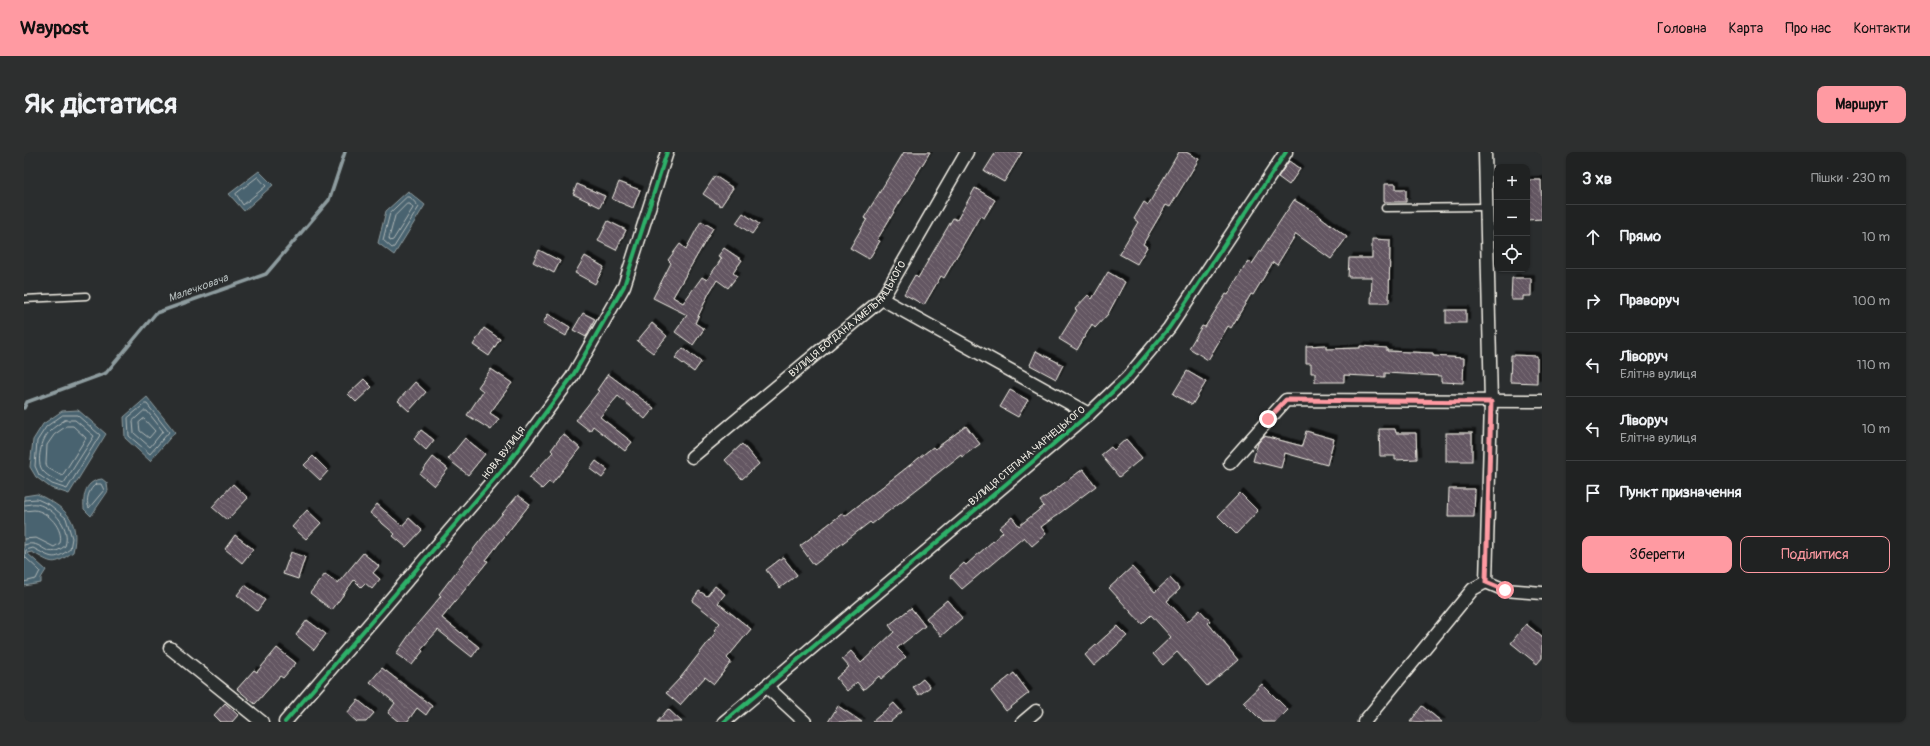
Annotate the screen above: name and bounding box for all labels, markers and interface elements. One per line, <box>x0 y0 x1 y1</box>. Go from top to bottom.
text: Waypost <box>20 16 89 40</box>
text: Головна <box>1657 20 1707 37</box>
text: Карта <box>1729 20 1763 37</box>
text: Про нас <box>1785 20 1831 37</box>
text: Контакти <box>1853 20 1910 37</box>
button: Маршрут <box>1817 86 1906 123</box>
text: Як дістатися <box>24 87 177 122</box>
map controls <box>1494 164 1530 272</box>
button: + <box>1494 164 1530 200</box>
text: 3 хв <box>1582 168 1612 189</box>
text: Пішки · 230 m <box>1811 170 1890 186</box>
button: − <box>1494 200 1530 236</box>
icon: ahead <box>1582 226 1604 248</box>
text: Прямо <box>1620 227 1661 246</box>
text: 10 m <box>1862 229 1890 245</box>
button: locate <box>1494 236 1530 272</box>
street label: ВУЛИЦЯ БОГДАНА ХМЕЛЬНИЦЬКОГО <box>787 259 909 380</box>
water label: Малечковача <box>166 271 230 305</box>
icon: right <box>1582 290 1604 312</box>
text: Праворуч <box>1620 291 1680 310</box>
text: 100 m <box>1853 293 1890 309</box>
text: Ліворуч <box>1620 347 1668 366</box>
icon: left <box>1582 354 1604 376</box>
text: 110 m <box>1857 357 1890 373</box>
text: Елітна вулиця <box>1620 366 1697 382</box>
street label: ВУЛИЦЯ СТЕПАНА ЧАРНЕЦЬКОГО <box>966 404 1088 508</box>
route end <box>1259 410 1277 428</box>
text: Ліворуч <box>1620 411 1668 430</box>
icon: left <box>1582 418 1604 440</box>
text: 10 m <box>1862 421 1890 437</box>
street label: НОВА ВУЛИЦЯ <box>480 424 528 482</box>
text: Елітна вулиця <box>1620 430 1697 446</box>
icon: arrive <box>1582 482 1604 504</box>
text: Пункт призначення <box>1620 483 1741 502</box>
button: Зберегти <box>1582 536 1732 573</box>
button: Поділитися <box>1740 536 1890 573</box>
route start <box>1496 581 1514 599</box>

